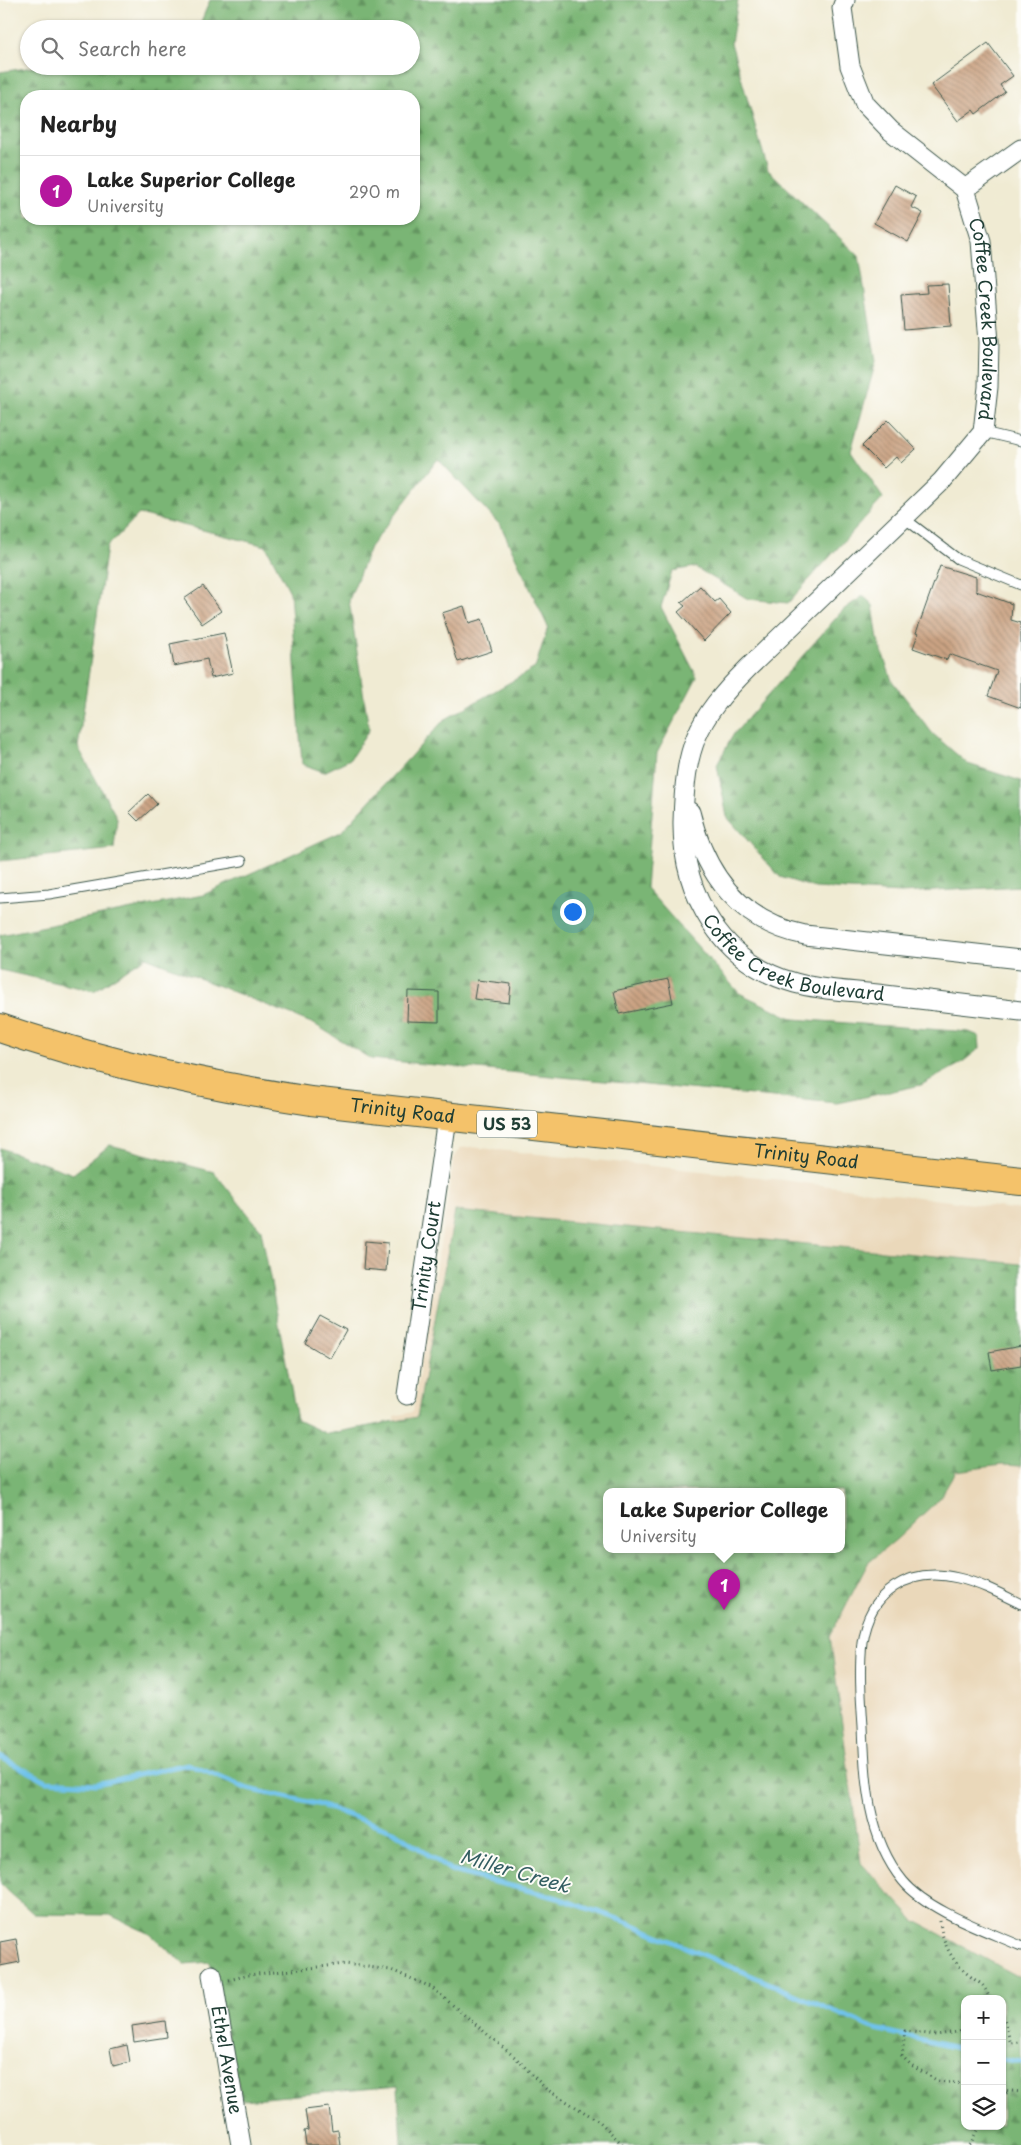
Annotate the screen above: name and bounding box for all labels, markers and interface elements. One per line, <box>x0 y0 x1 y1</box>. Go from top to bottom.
search box <box>20 20 420 75</box>
icon: search <box>38 34 66 62</box>
text: Search here <box>78 34 187 62</box>
text: Nearby <box>40 107 117 139</box>
text: Lake Superior College <box>87 165 295 193</box>
text: 1 <box>52 179 60 203</box>
text: 290 m <box>349 179 400 203</box>
text: University <box>87 193 164 217</box>
street label: Coffee Creek Boulevard <box>963 214 1004 422</box>
your location <box>560 899 586 925</box>
street label: Coffee Creek Boulevard <box>697 908 886 1007</box>
street label: Trinity Road <box>349 1091 457 1129</box>
road number: US 53 <box>477 1110 537 1138</box>
street label: Trinity Road <box>752 1136 860 1175</box>
street label: Trinity Court <box>404 1199 447 1313</box>
popup <box>603 1488 845 1553</box>
text: Lake Superior College <box>620 1495 828 1523</box>
text: University <box>620 1523 697 1547</box>
pin: 1 <box>708 1569 740 1610</box>
water label: Miller Creek <box>457 1841 575 1899</box>
map controls <box>961 1995 1006 2130</box>
button: + <box>961 1995 1006 2040</box>
street label: Ethel Avenue <box>205 2003 251 2116</box>
button: − <box>961 2040 1006 2085</box>
button: layers <box>961 2085 1006 2130</box>

